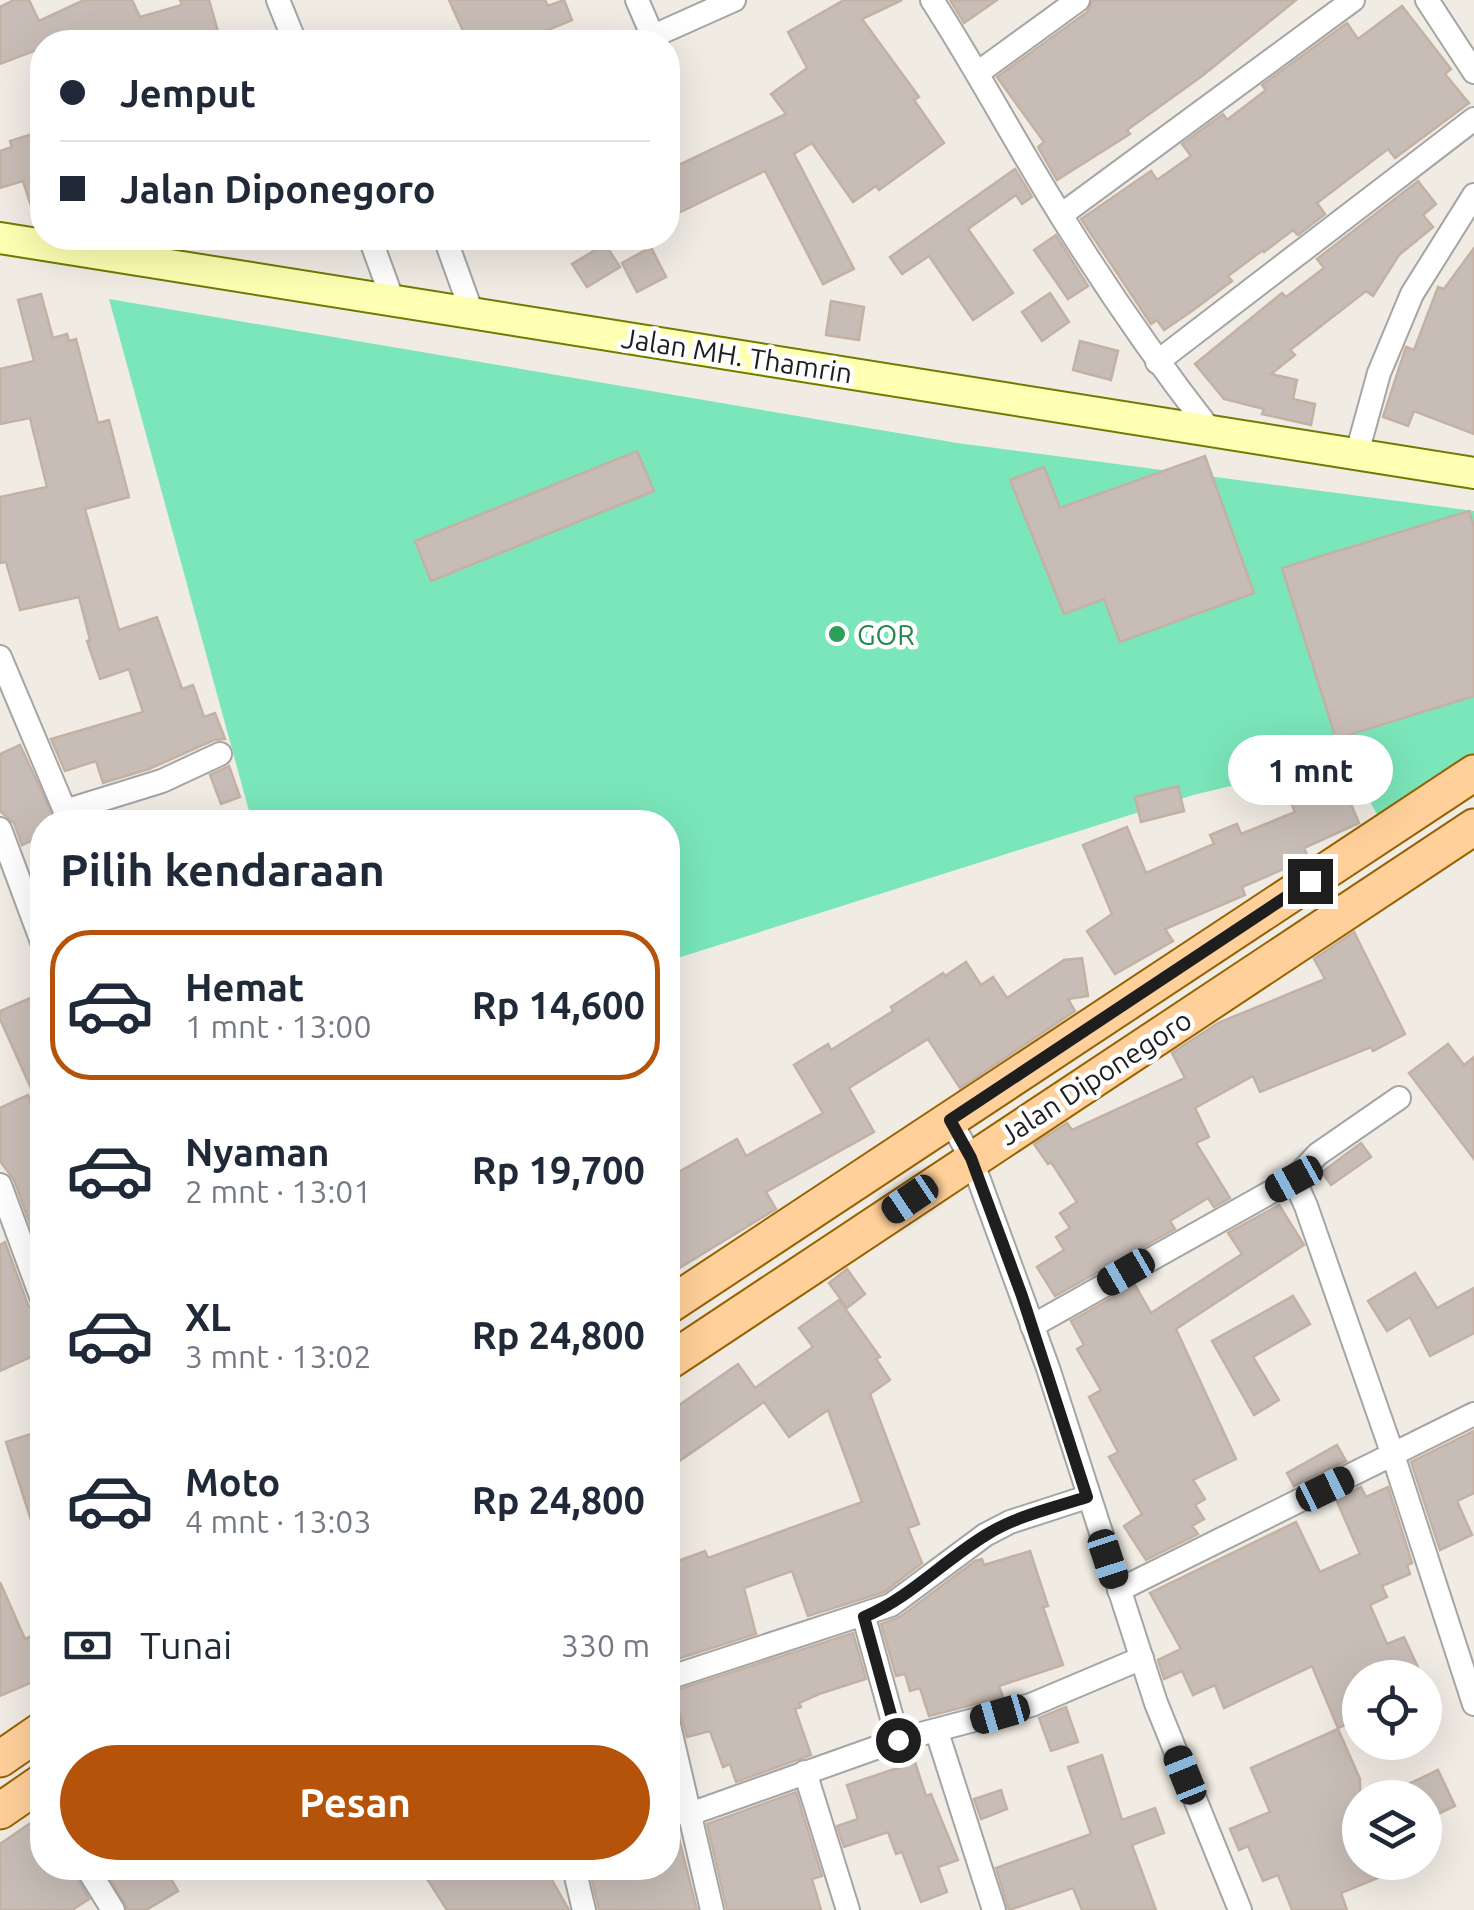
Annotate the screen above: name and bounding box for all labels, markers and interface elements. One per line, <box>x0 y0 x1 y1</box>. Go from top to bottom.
text: Jemput <box>120 72 256 114</box>
text: Jalan Diponegoro <box>120 168 436 210</box>
street label: Jalan MH. Thamrin <box>619 321 855 389</box>
place label: GOR <box>857 619 915 650</box>
marker: GOR <box>826 623 848 645</box>
callout: 1 mnt <box>1228 736 1392 806</box>
text: 1 mnt <box>1268 752 1353 788</box>
text: Pilih kendaraan <box>60 844 385 895</box>
route end <box>1288 859 1333 904</box>
icon: car <box>65 960 155 1050</box>
text: Hemat <box>185 966 304 1008</box>
text: Rp 14,600 <box>472 984 645 1026</box>
street label: Jalan Diponegoro <box>993 1003 1197 1151</box>
text: 1 mnt · 13:00 <box>185 1008 371 1044</box>
icon: car <box>65 1125 155 1215</box>
text: Nyaman <box>185 1131 330 1173</box>
text: Rp 19,700 <box>472 1149 645 1191</box>
car <box>1260 1151 1328 1207</box>
car <box>877 1170 943 1228</box>
text: 2 mnt · 13:01 <box>185 1173 371 1209</box>
car <box>1093 1244 1159 1300</box>
icon: car <box>65 1290 155 1380</box>
text: XL <box>185 1296 231 1338</box>
text: Rp 24,800 <box>472 1314 645 1356</box>
text: 3 mnt · 13:02 <box>185 1338 371 1374</box>
icon: car <box>65 1455 155 1545</box>
text: Moto <box>185 1461 280 1503</box>
car <box>1291 1462 1359 1516</box>
text: Rp 24,800 <box>472 1479 645 1521</box>
text: 4 mnt · 13:03 <box>185 1503 371 1539</box>
car <box>1084 1526 1132 1592</box>
icon: cash <box>60 1618 115 1673</box>
text: Tunai <box>140 1624 232 1666</box>
text: 330 m <box>561 1627 650 1663</box>
map controls <box>1342 1660 1442 1880</box>
button: locate <box>1342 1660 1442 1760</box>
car <box>967 1691 1033 1737</box>
route start <box>876 1718 921 1763</box>
car <box>1160 1742 1210 1808</box>
button: Pesan <box>60 1745 650 1860</box>
button: layers <box>1342 1780 1442 1880</box>

